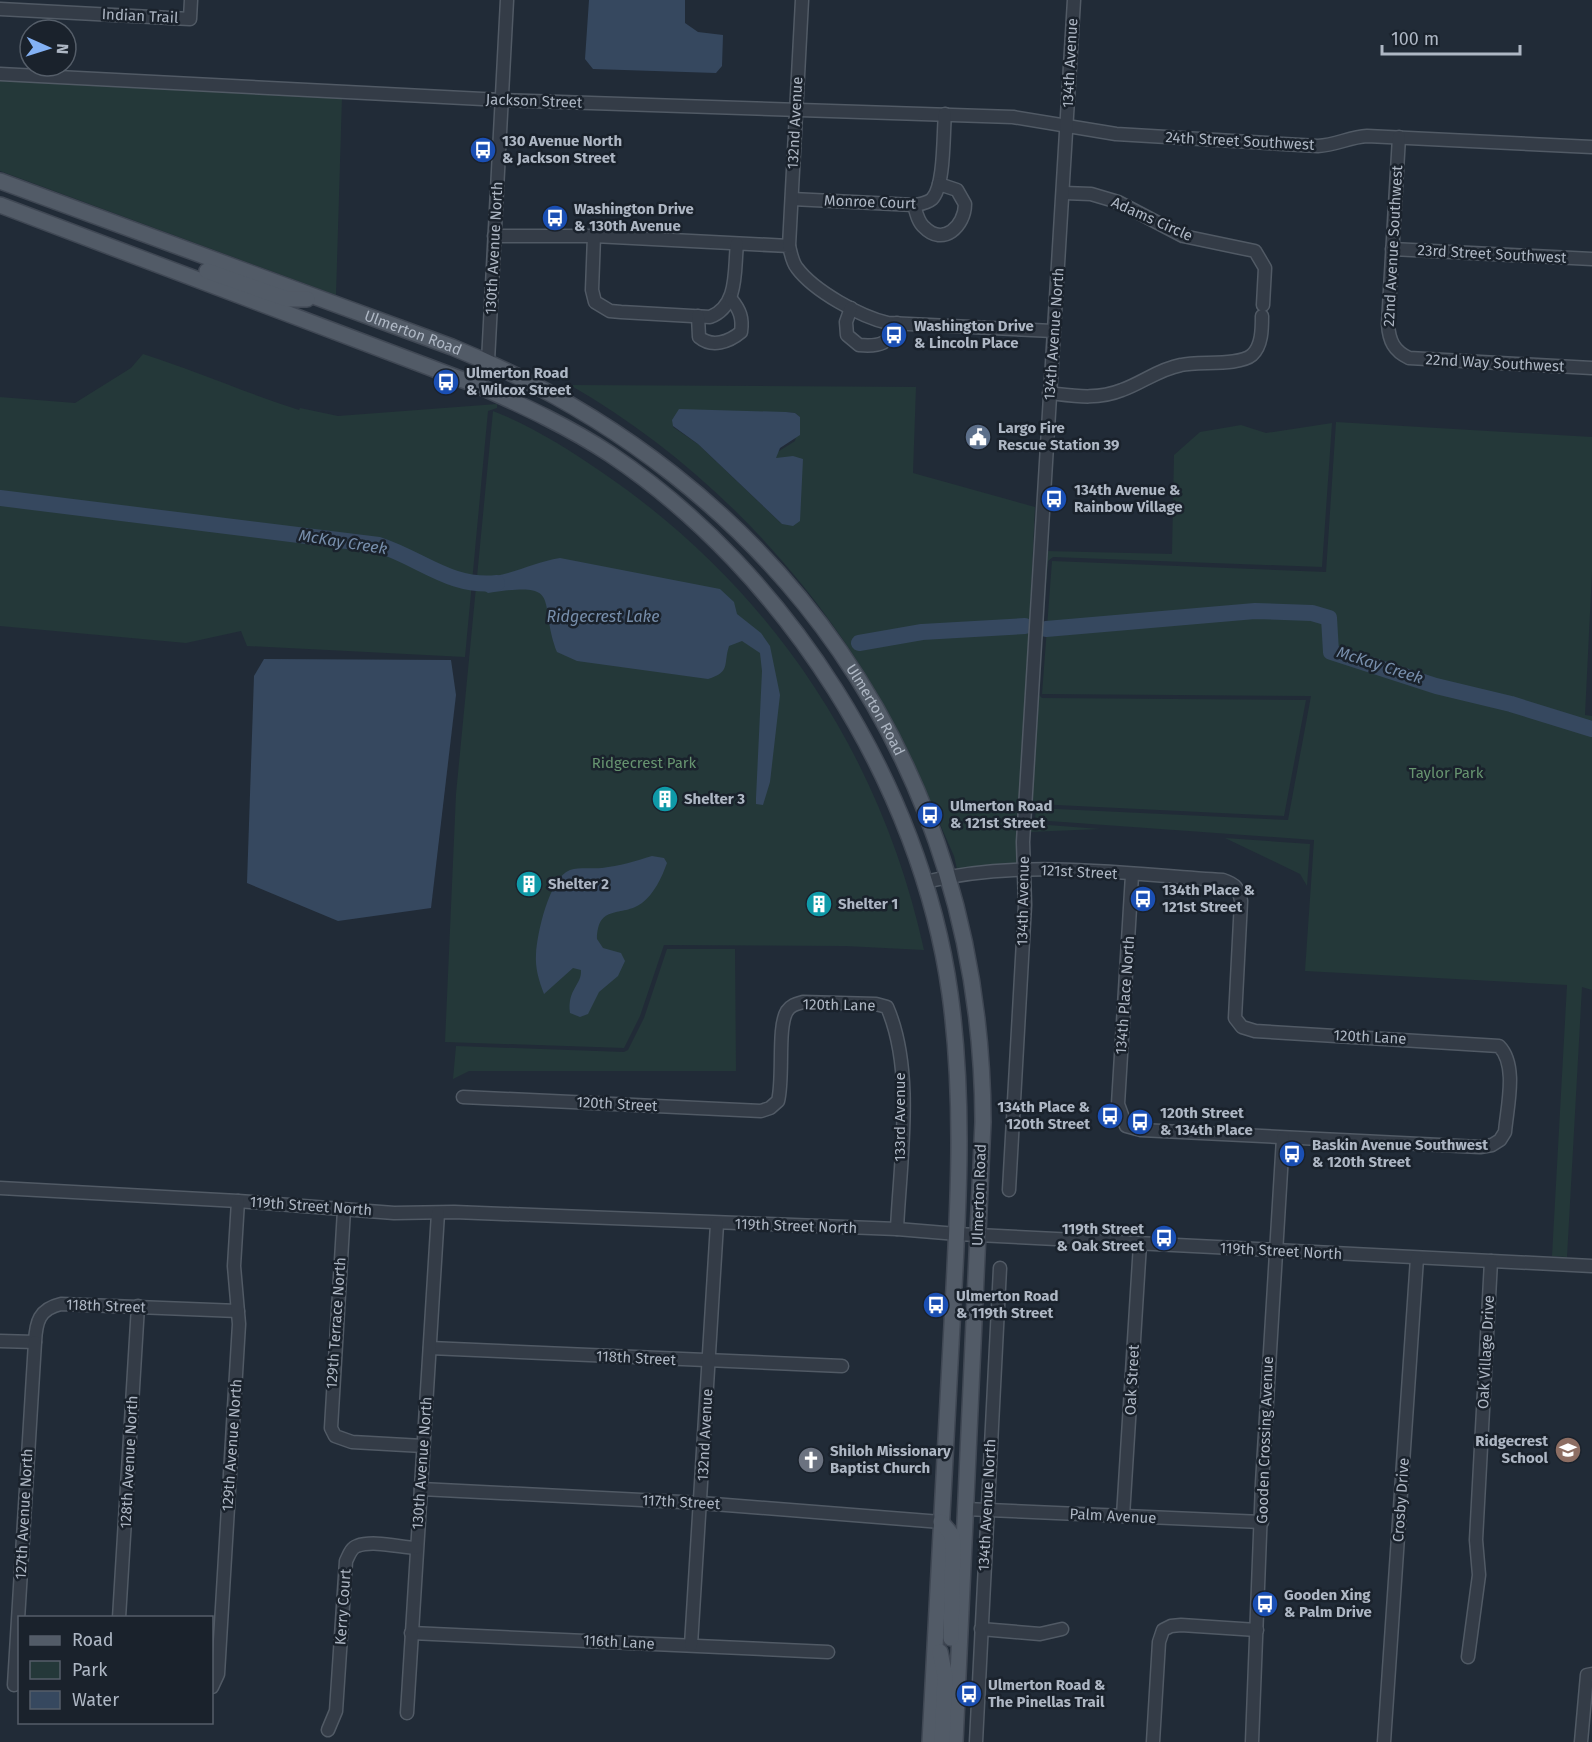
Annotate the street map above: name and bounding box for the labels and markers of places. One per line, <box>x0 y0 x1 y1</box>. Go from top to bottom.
place label: 130 Avenue North & Jackson Street <box>502 132 622 167</box>
bus stop icon: 130 Avenue North & Jackson Street <box>468 135 498 165</box>
place label: Washington Drive & 130th Avenue <box>574 200 694 235</box>
bus stop icon: Washington Drive & 130th Avenue <box>540 203 570 233</box>
place label: Washington Drive & Lincoln Place <box>914 317 1034 352</box>
bus stop icon: Washington Drive & Lincoln Place <box>879 320 909 350</box>
place label: Ulmerton Road & Wilcox Street <box>466 364 571 399</box>
bus stop icon: Ulmerton Road & Wilcox Street <box>431 367 461 397</box>
place label: Largo Fire Rescue Station 39 <box>998 419 1119 454</box>
public building icon: Largo Fire Rescue Station 39 <box>963 422 993 452</box>
place label: 134th Avenue & Rainbow Village <box>1074 481 1183 516</box>
bus stop icon: 134th Avenue & Rainbow Village <box>1039 484 1069 514</box>
building icon: Shelter 3 <box>650 784 680 814</box>
place label: Shelter 3 <box>684 790 745 808</box>
place label: Ulmerton Road & 121st Street <box>950 797 1053 832</box>
bus stop icon: Ulmerton Road & 121st Street <box>915 800 945 830</box>
building icon: Shelter 2 <box>514 869 544 899</box>
place label: Shelter 2 <box>548 875 609 893</box>
place label: 134th Place & 121st Street <box>1162 881 1255 916</box>
bus stop icon: 134th Place & 121st Street <box>1128 884 1158 914</box>
building icon: Shelter 1 <box>804 889 834 919</box>
place label: Shelter 1 <box>838 895 898 913</box>
place label: 134th Place & 120th Street <box>997 1098 1091 1133</box>
bus stop icon: 134th Place & 120th Street <box>1095 1101 1125 1131</box>
place label: 120th Street & 134th Place <box>1160 1104 1253 1139</box>
bus stop icon: 120th Street & 134th Place <box>1125 1107 1155 1137</box>
place label: Baskin Avenue Southwest & 120th Street <box>1312 1136 1488 1171</box>
bus stop icon: Baskin Avenue Southwest & 120th Street <box>1277 1139 1307 1169</box>
place label: 119th Street & Oak Street <box>1056 1220 1144 1255</box>
bus stop icon: 119th Street & Oak Street <box>1149 1223 1179 1253</box>
place label: Ulmerton Road & 119th Street <box>956 1287 1059 1322</box>
bus stop icon: Ulmerton Road & 119th Street <box>921 1290 951 1320</box>
place label: Ridgecrest School <box>1475 1432 1549 1467</box>
school or university icon: Ridgecrest School <box>1553 1435 1583 1465</box>
place label: Shiloh Missionary Baptist Church <box>830 1442 951 1477</box>
church icon: Shiloh Missionary Baptist Church <box>796 1445 826 1475</box>
place label: Gooden Xing & Palm Drive <box>1284 1586 1372 1621</box>
bus stop icon: Gooden Xing & Palm Drive <box>1250 1589 1280 1619</box>
place label: Ulmerton Road & The Pinellas Trail <box>988 1676 1106 1711</box>
bus stop icon: Ulmerton Road & The Pinellas Trail <box>954 1679 984 1709</box>

